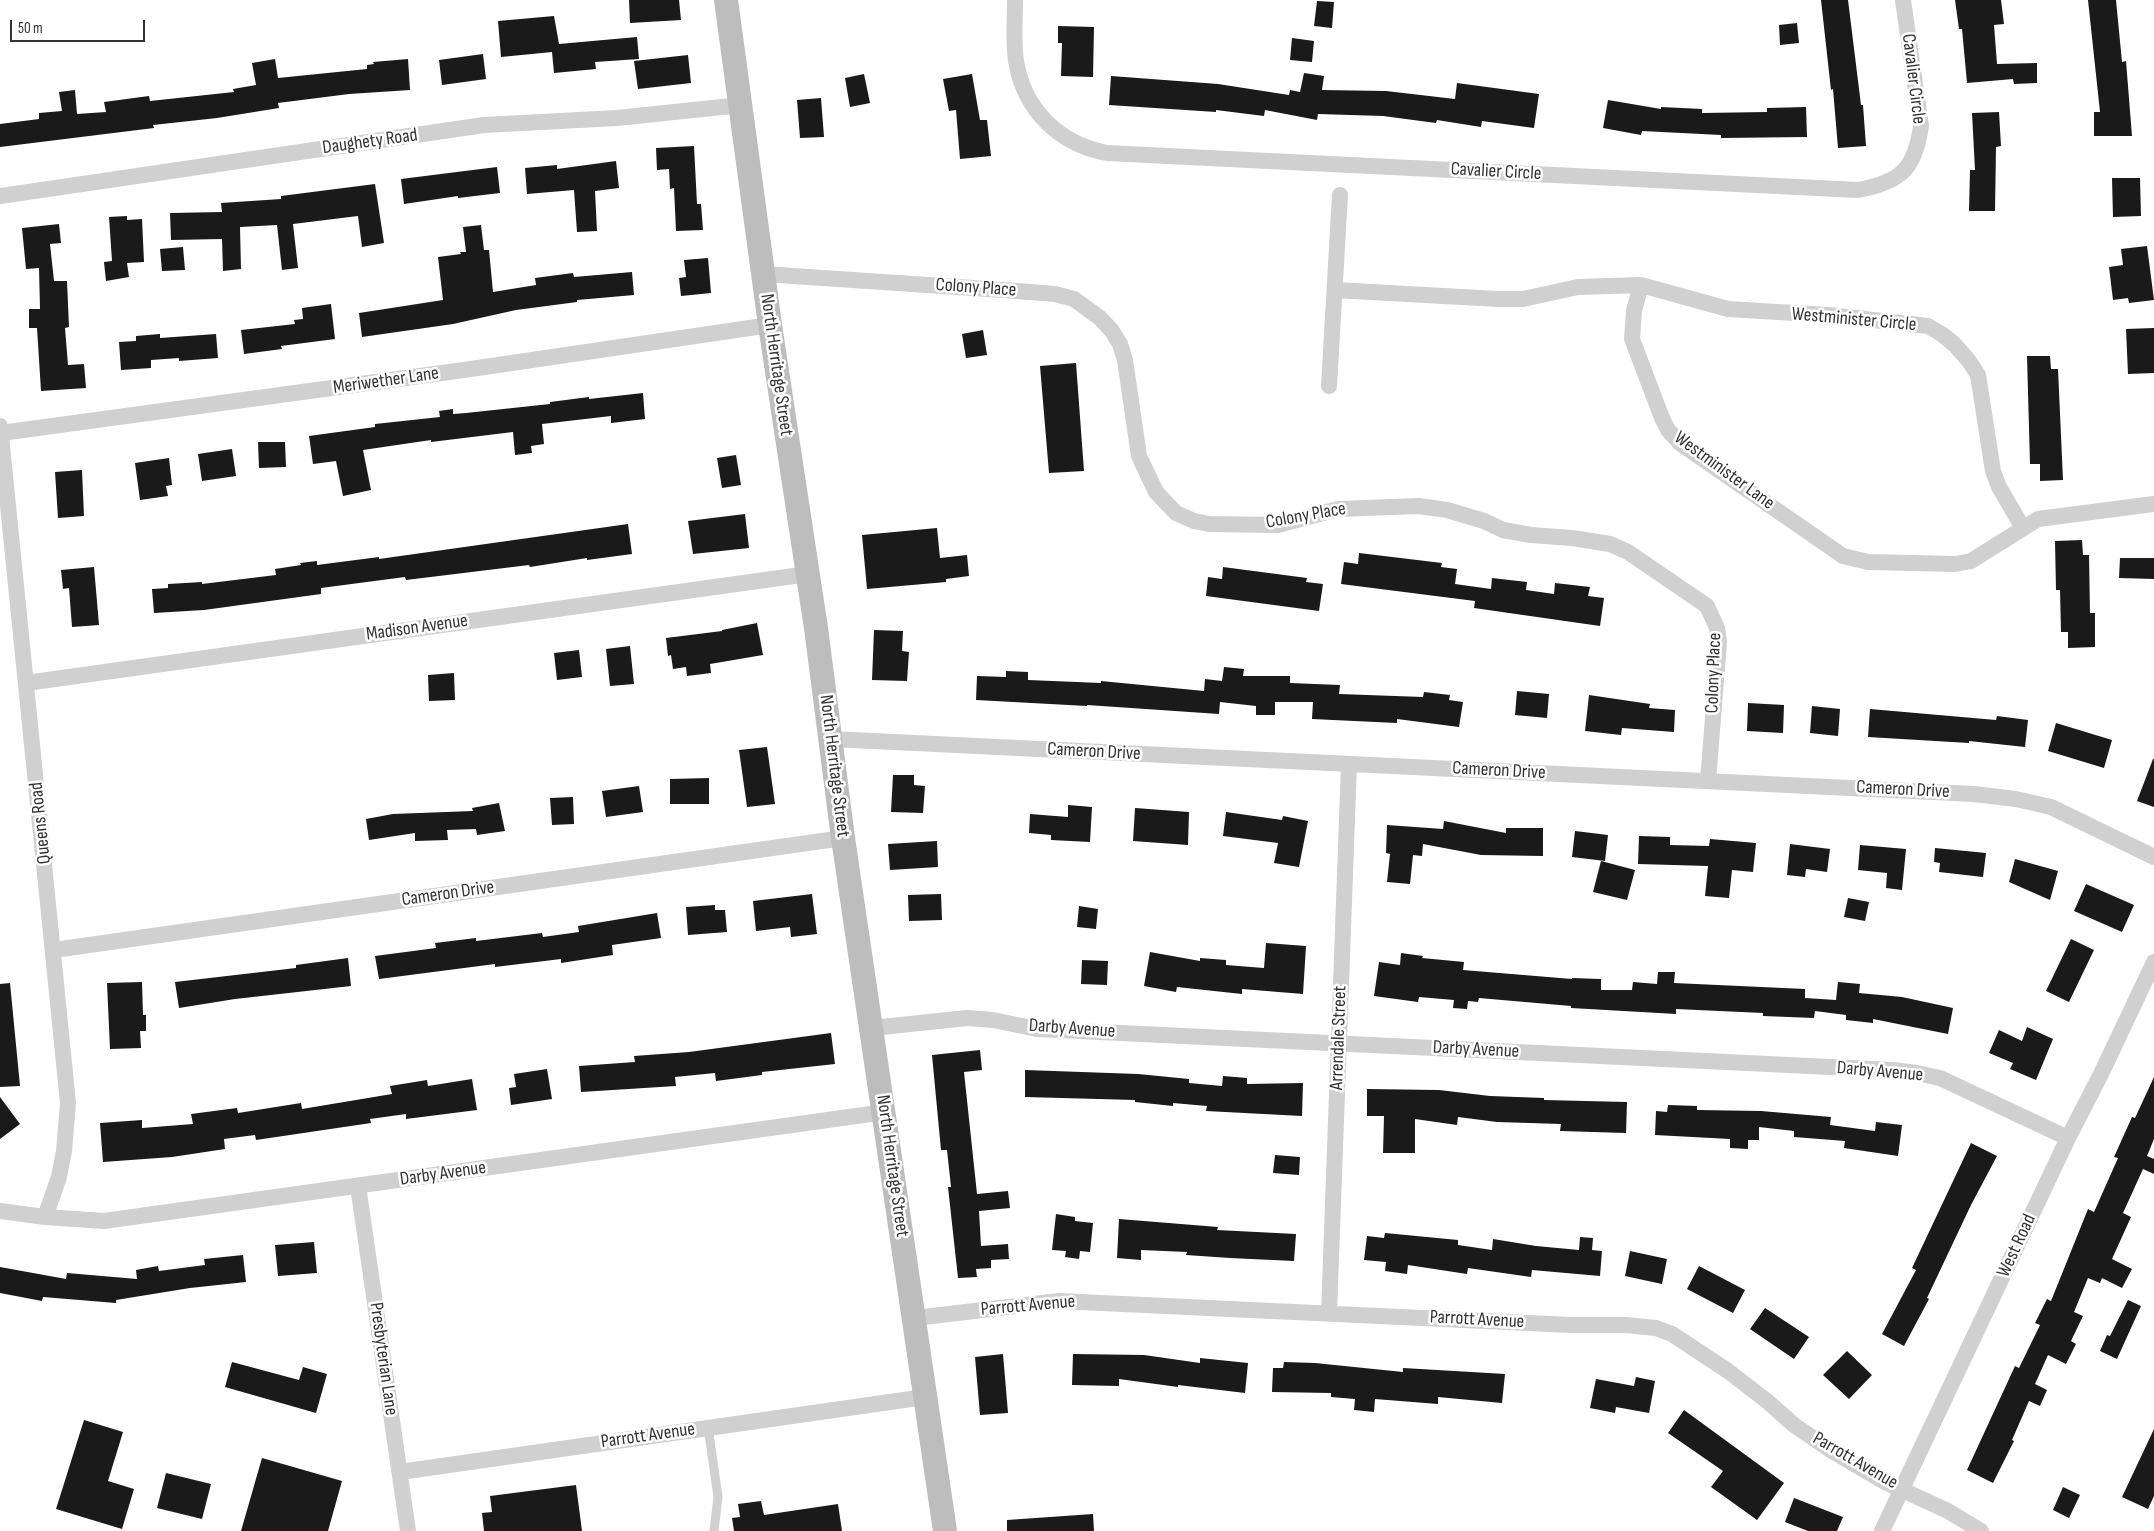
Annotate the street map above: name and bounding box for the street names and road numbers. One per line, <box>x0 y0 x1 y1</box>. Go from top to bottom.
street label: Cavalier Circle <box>1896 33 1930 125</box>
street label: Daughety Road <box>321 124 419 160</box>
street label: Cavalier Circle <box>1450 158 1542 186</box>
street label: Colony Place <box>935 274 1017 302</box>
street label: North Herritage Street <box>755 293 797 437</box>
street label: Westminister Circle <box>1791 303 1917 337</box>
street label: Meriwether Lane <box>332 362 440 400</box>
street label: Westminister Lane <box>1669 427 1779 515</box>
street label: Colony Place <box>1264 498 1348 534</box>
street label: Madison Avenue <box>365 610 469 646</box>
street label: Colony Place <box>1701 632 1727 714</box>
street label: North Herritage Street <box>814 694 854 838</box>
street label: Cameron Drive <box>1047 738 1141 766</box>
street label: Cameron Drive <box>1452 757 1546 785</box>
street label: Cameron Drive <box>1856 776 1950 804</box>
street label: Queens Road <box>25 781 57 865</box>
street label: Cameron Drive <box>400 876 496 912</box>
street label: Arrendale Street <box>1326 985 1352 1091</box>
street label: Darby Avenue <box>1028 1015 1116 1043</box>
street label: Darby Avenue <box>1432 1036 1520 1064</box>
street label: Darby Avenue <box>1836 1057 1924 1087</box>
street label: North Herritage Street <box>871 1094 913 1238</box>
street label: Darby Avenue <box>399 1157 487 1191</box>
street label: West Road <box>1993 1211 2041 1281</box>
street label: Parrott Avenue <box>980 1291 1076 1321</box>
street label: Presbyterian Lane <box>364 1301 402 1417</box>
street label: Parrott Avenue <box>1429 1306 1525 1334</box>
street label: Parrott Avenue <box>600 1418 696 1454</box>
street label: Parrott Avenue <box>1808 1427 1902 1495</box>

